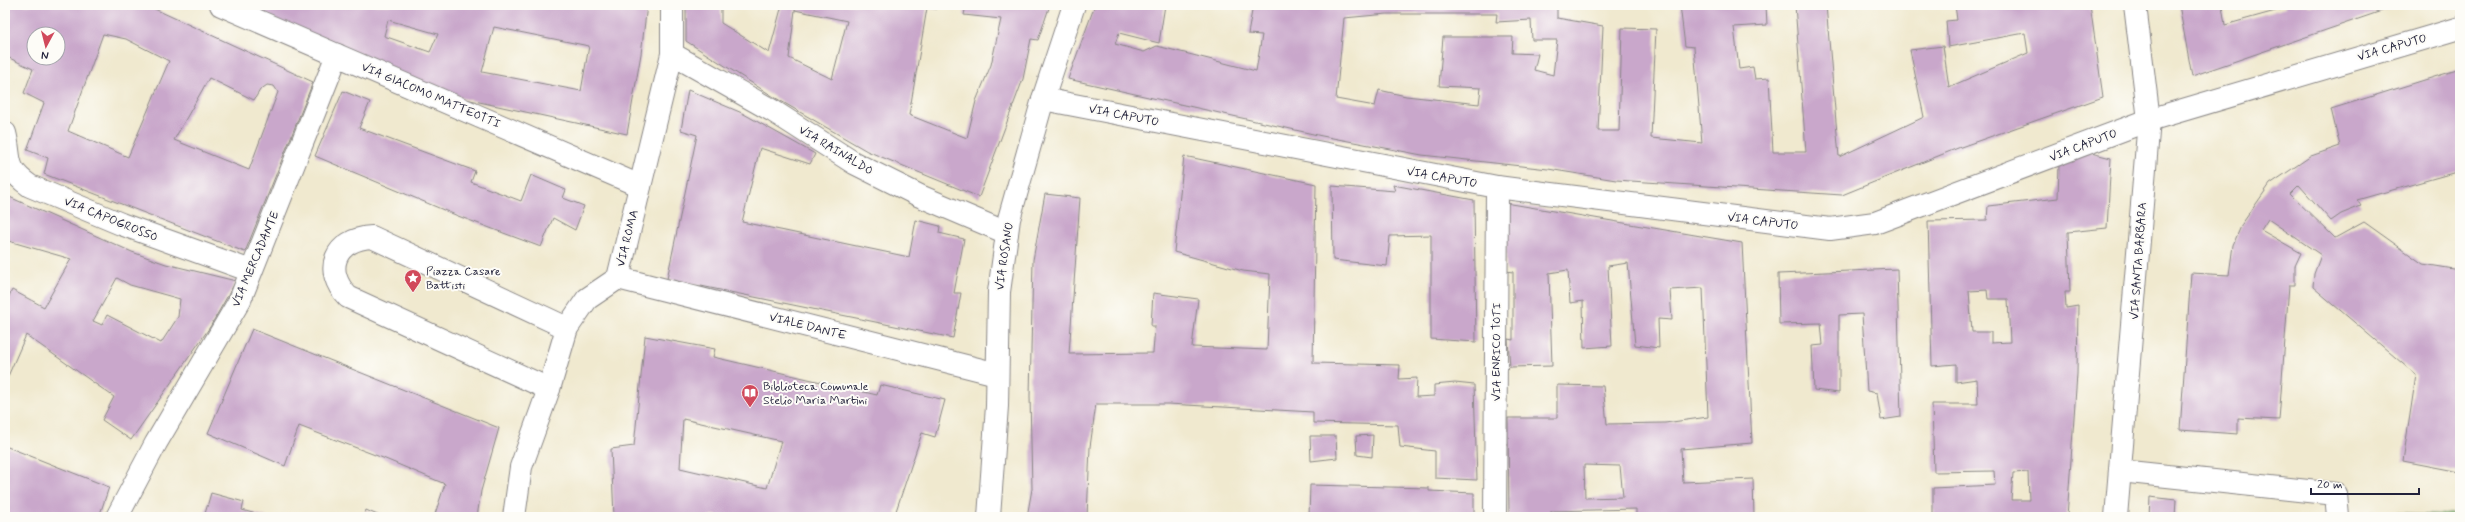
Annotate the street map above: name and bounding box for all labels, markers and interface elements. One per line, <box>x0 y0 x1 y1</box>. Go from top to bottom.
north arrow <box>26 26 66 66</box>
street label: VIA CAPUTO <box>2356 30 2429 65</box>
text: N <box>40 48 49 62</box>
street label: VIA GIACOMO MATTEOTTI <box>359 59 503 132</box>
street label: VIA CAPUTO <box>1087 101 1160 131</box>
street label: VIA RAINALDO <box>795 122 876 179</box>
street label: VIA CAPUTO <box>2047 126 2120 166</box>
street label: VIA CAPUTO <box>1405 164 1478 192</box>
street label: VIA CAPOGROSSO <box>61 194 160 246</box>
street label: VIA SANTA BARBARA <box>2127 202 2151 320</box>
street label: VIA ROMA <box>613 208 643 268</box>
street label: VIA MERCADANTE <box>228 209 283 310</box>
street label: VIA CAPUTO <box>1727 210 1799 234</box>
street label: VIA ROSANO <box>992 221 1018 291</box>
place label: Piazza Casare Battisti <box>426 264 501 294</box>
place icon: Piazza Casare Battisti <box>403 268 423 293</box>
street label: VIA ENRICO TOTI <box>1489 303 1505 401</box>
street label: VIALE DANTE <box>768 310 848 344</box>
place label: Biblioteca Comunale Stelio Maria Martini <box>763 379 868 409</box>
library icon: Biblioteca Comunale Stelio Maria Martini <box>740 383 760 408</box>
scale bar <box>2311 470 2419 496</box>
text: 20 m <box>2317 477 2343 493</box>

